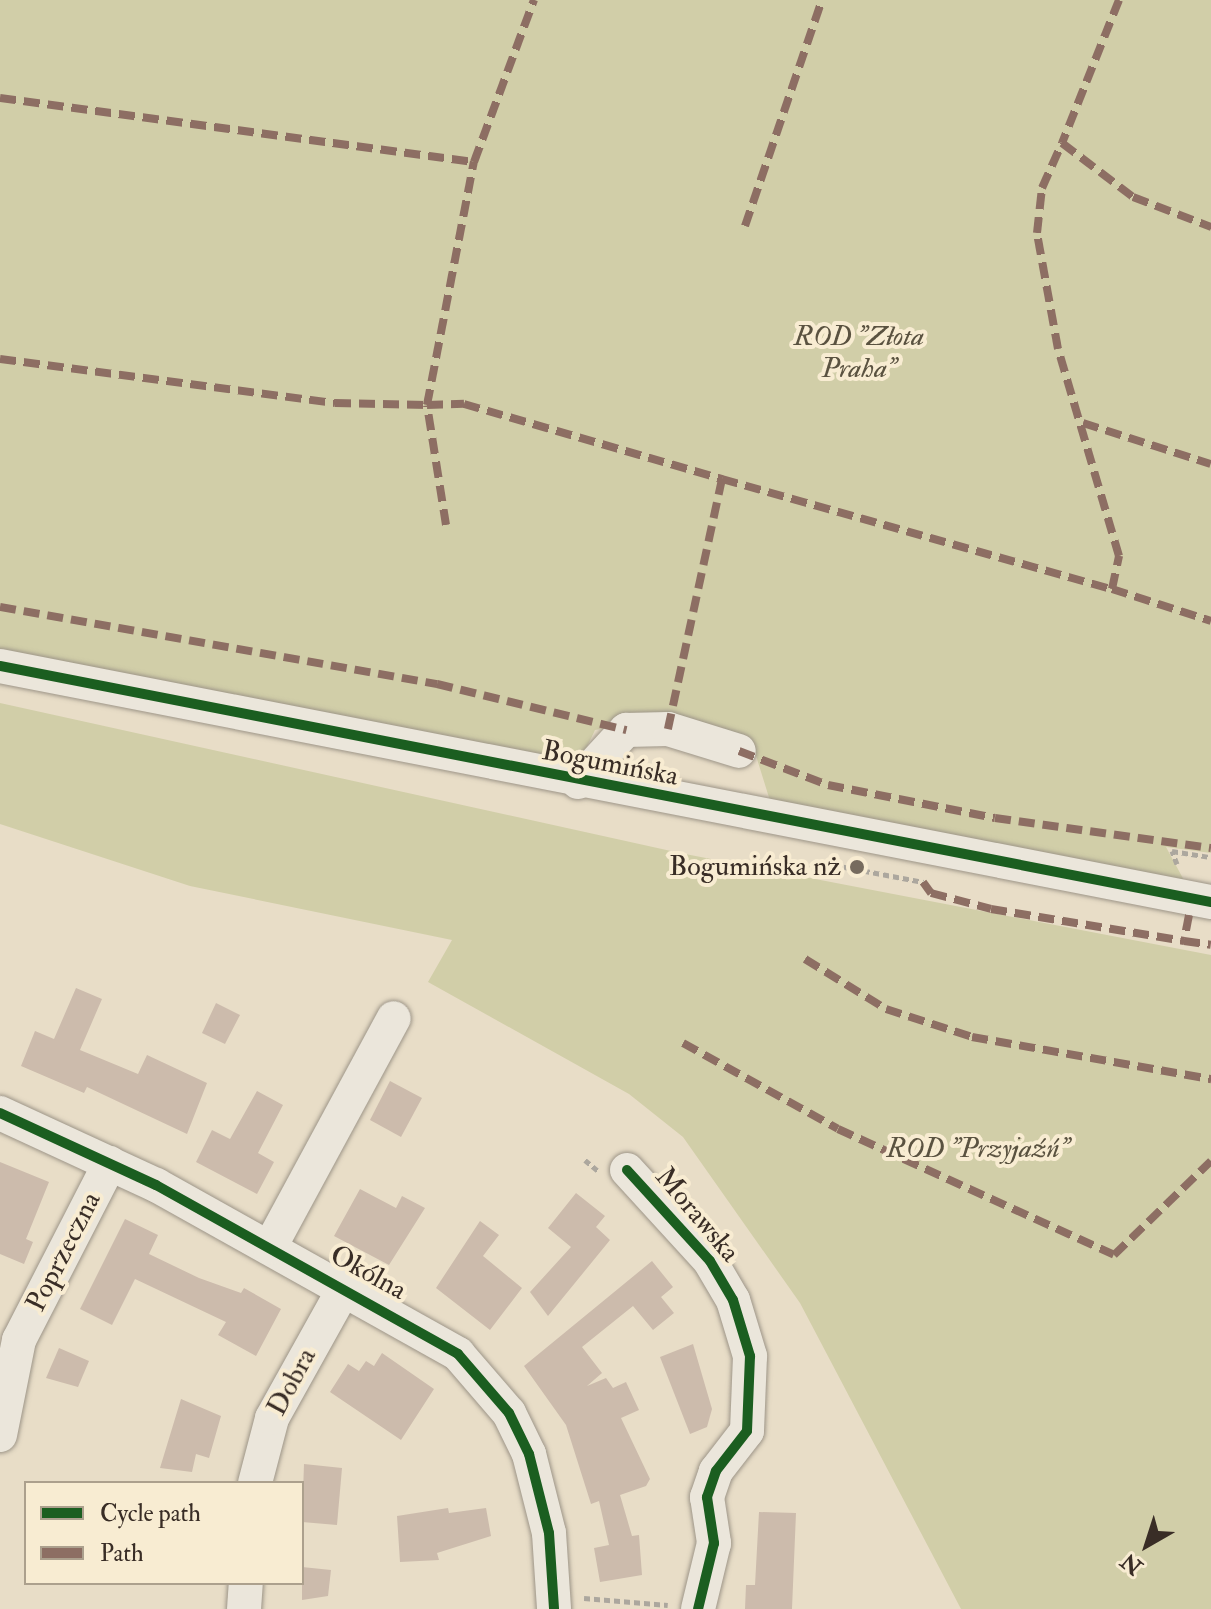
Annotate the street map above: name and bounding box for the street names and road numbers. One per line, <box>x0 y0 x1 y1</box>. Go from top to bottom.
street label: Bogumińska <box>539 734 681 794</box>
street label: Morawska <box>648 1161 746 1269</box>
street label: Poprzeczna <box>20 1187 108 1317</box>
street label: Okólna <box>324 1238 412 1308</box>
street label: Dobra <box>260 1342 324 1422</box>

